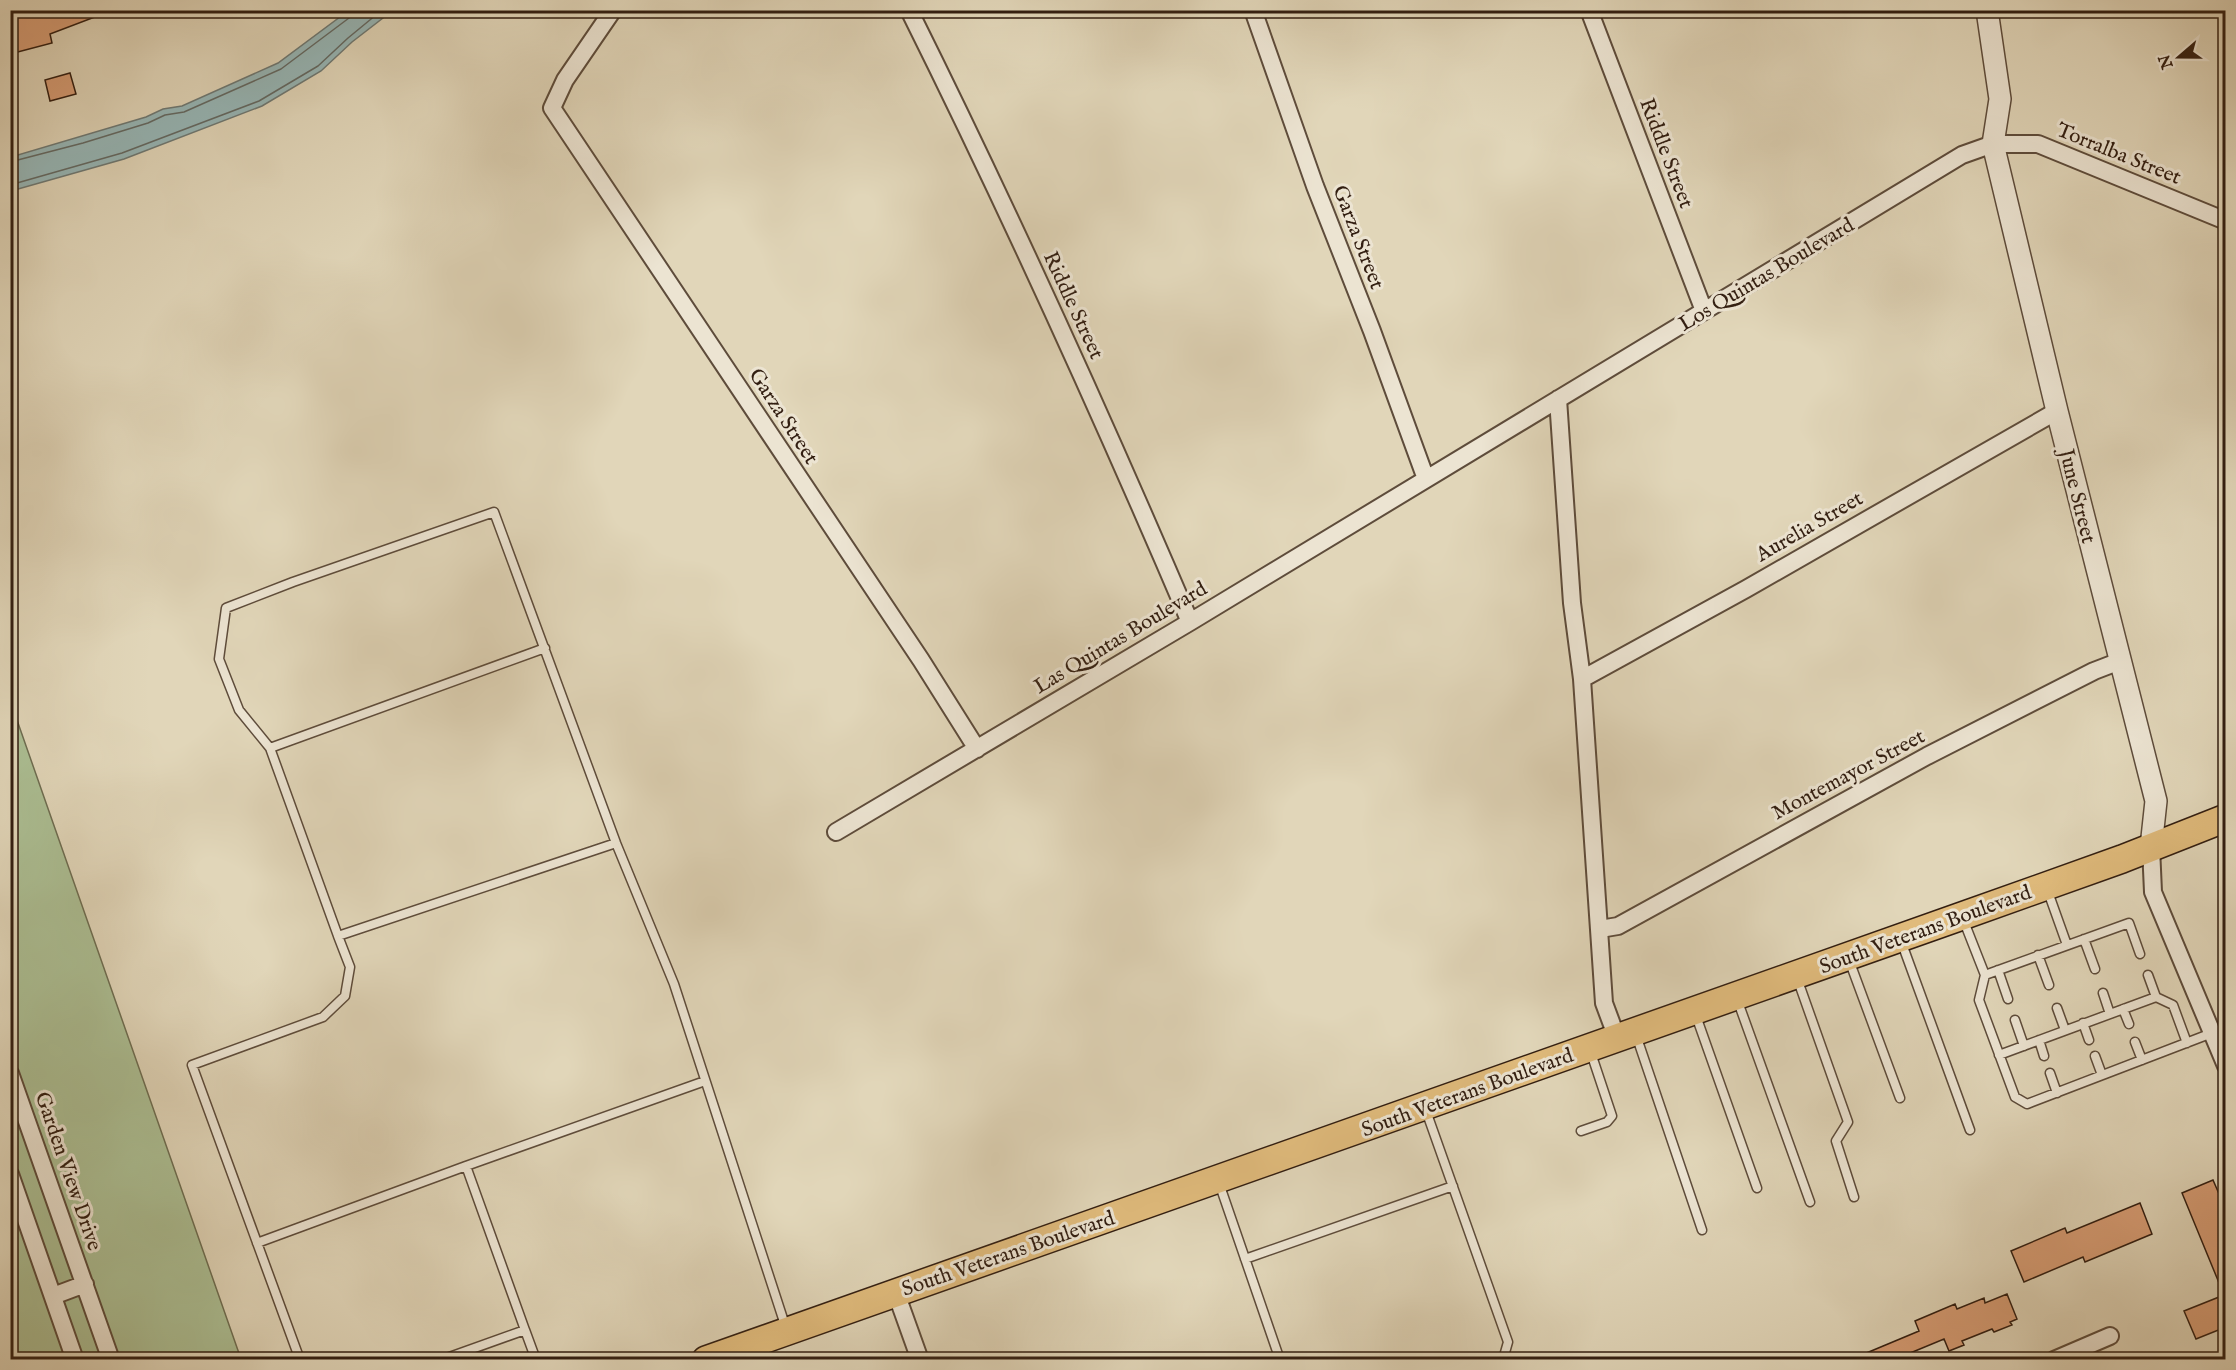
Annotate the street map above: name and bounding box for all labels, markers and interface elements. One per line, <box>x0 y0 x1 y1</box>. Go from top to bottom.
north arrow <box>2149 27 2209 87</box>
text: N <box>2155 51 2179 72</box>
street label: Riddle Street <box>1632 95 1699 212</box>
street label: Torralba Street <box>2052 117 2185 192</box>
street label: Garza Street <box>1325 182 1390 293</box>
street label: Los Quintas Boulevard <box>1674 212 1860 338</box>
street label: Riddle Street <box>1036 247 1109 364</box>
street label: Garza Street <box>742 364 824 470</box>
street label: June Street <box>2051 444 2101 546</box>
street label: Aurelia Street <box>1750 486 1868 569</box>
street label: Las Quintas Boulevard <box>1029 575 1213 701</box>
street label: Montemayor Street <box>1768 724 1930 827</box>
street label: South Veterans Boulevard <box>1816 879 2036 981</box>
street label: South Veterans Boulevard <box>1358 1042 1578 1144</box>
street label: Garden View Drive <box>28 1088 108 1255</box>
street label: South Veterans Boulevard <box>898 1205 1119 1304</box>

